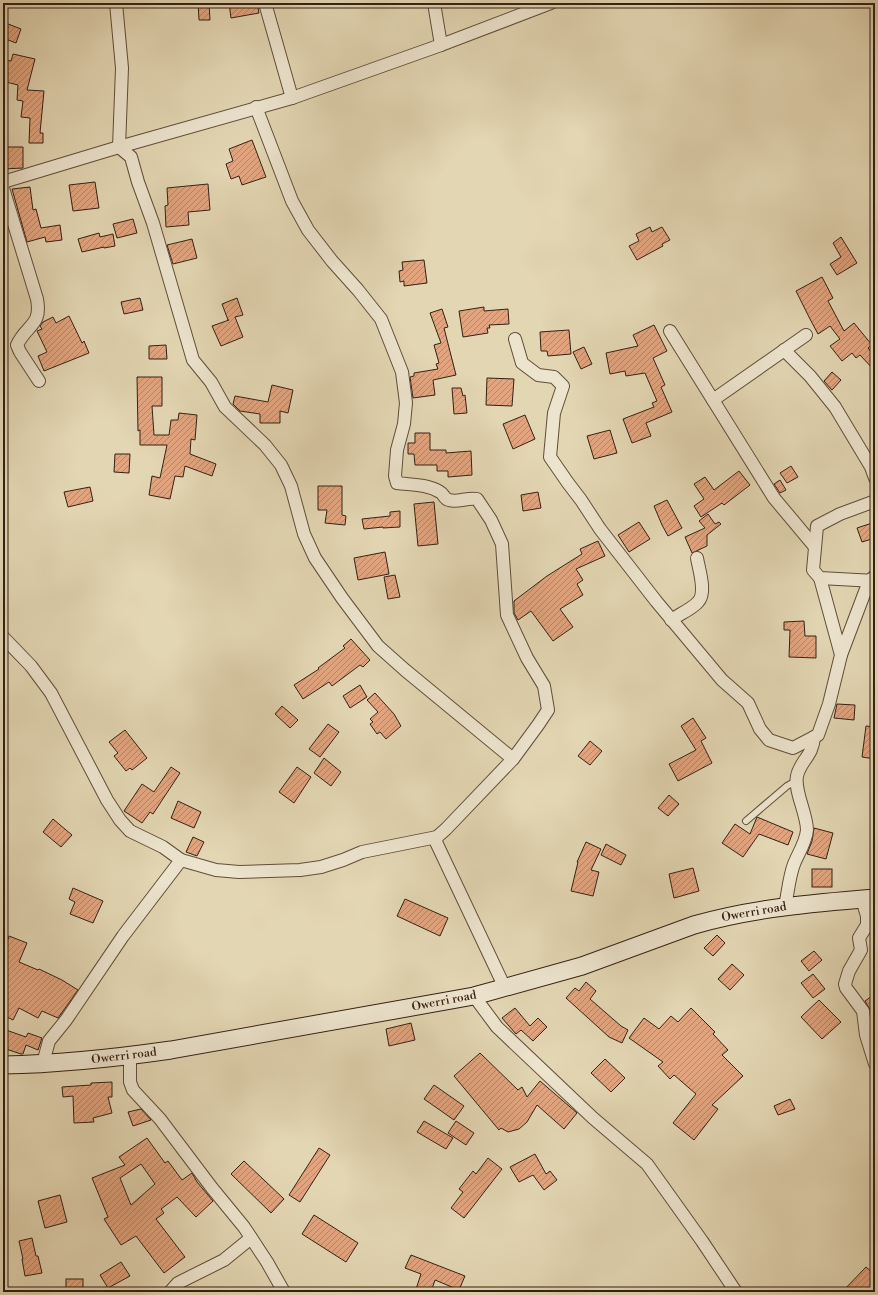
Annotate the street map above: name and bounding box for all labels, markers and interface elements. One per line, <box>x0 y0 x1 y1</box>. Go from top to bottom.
street label: Owerri road <box>720 899 788 925</box>
street label: Owerri road <box>410 987 478 1015</box>
street label: Owerri road <box>91 1045 158 1067</box>

